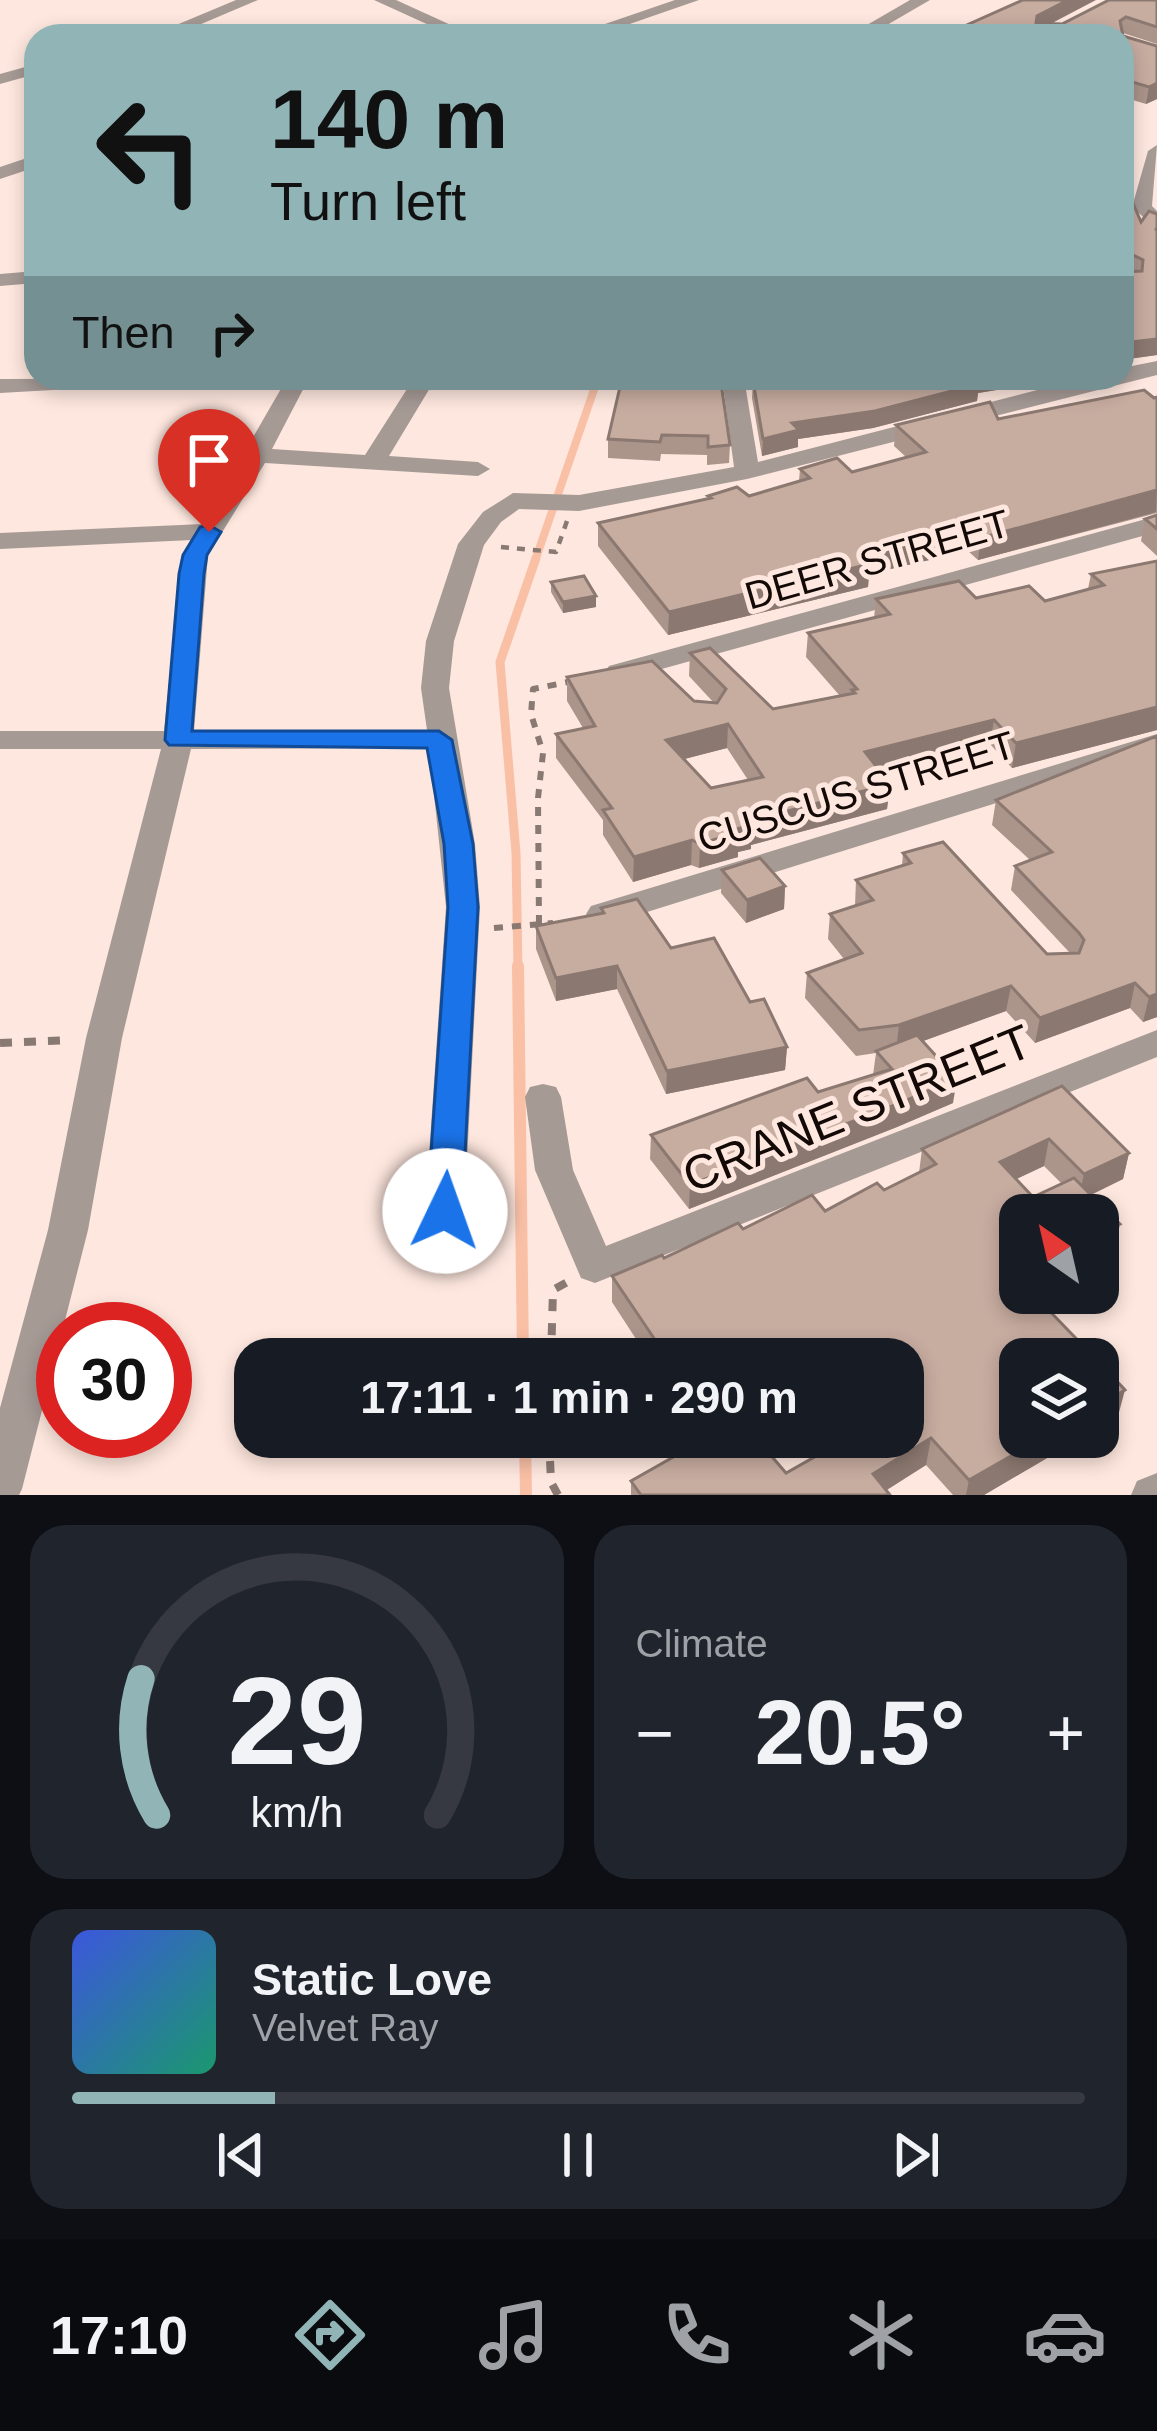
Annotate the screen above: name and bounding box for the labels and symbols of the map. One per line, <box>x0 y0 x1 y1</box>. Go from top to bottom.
pin <box>158 409 260 532</box>
street label: DEER STREET <box>740 501 1014 618</box>
street label: CUSCUS STREET <box>692 723 1020 860</box>
street label: CRANE STREET <box>675 1014 1039 1202</box>
position arrow <box>382 1148 508 1274</box>
north arrow <box>999 1194 1119 1314</box>
speed limit sign: 30 <box>36 1302 192 1458</box>

